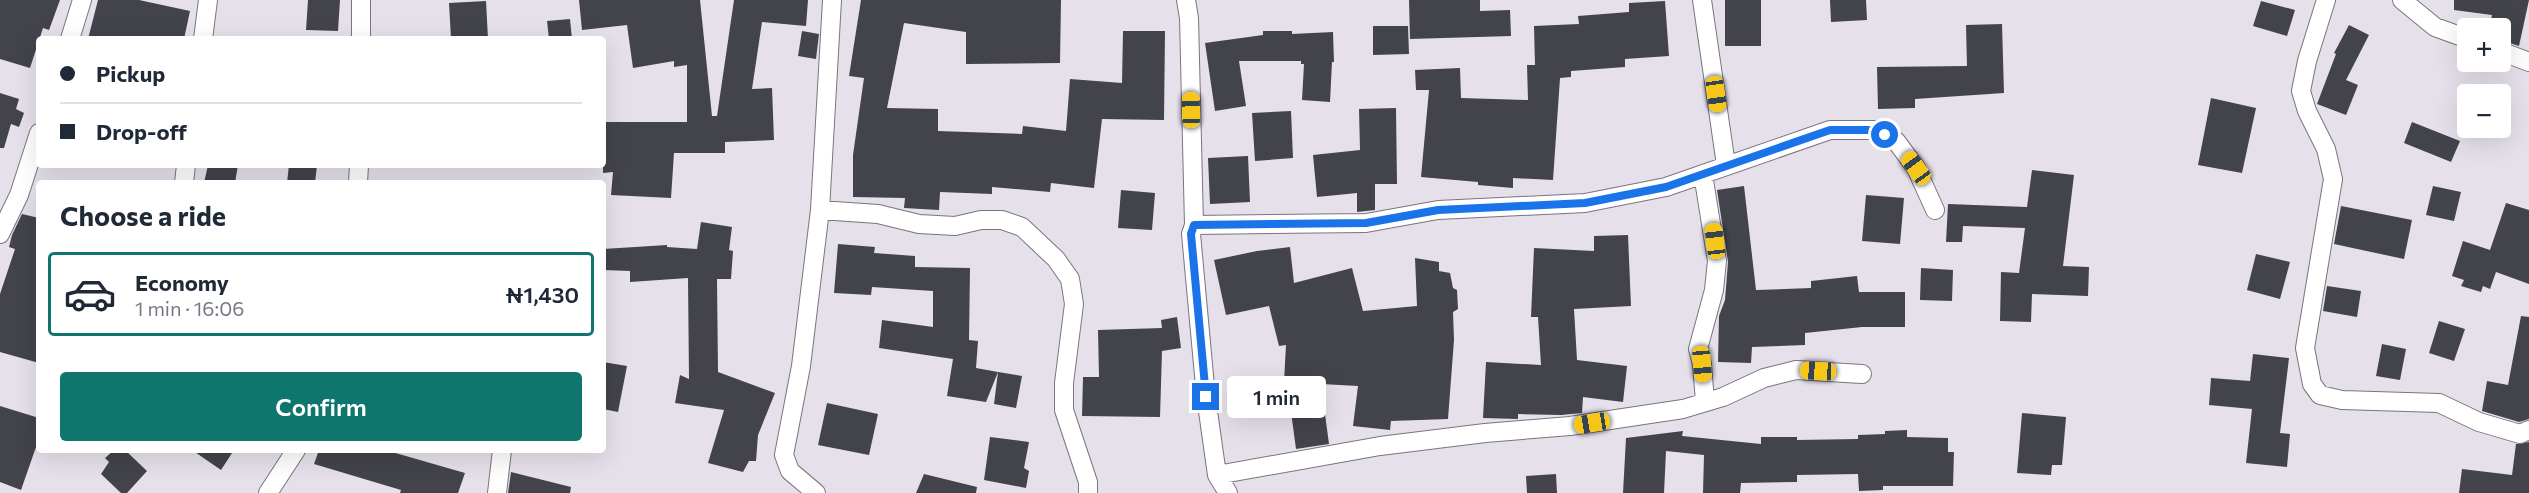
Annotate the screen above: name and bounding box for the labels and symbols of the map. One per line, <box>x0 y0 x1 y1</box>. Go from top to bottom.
car <box>1705 75 1727 113</box>
car <box>1182 92 1200 128</box>
route start <box>1871 121 1898 148</box>
car <box>1898 148 1934 188</box>
car <box>1704 222 1726 260</box>
car <box>1691 345 1713 383</box>
car <box>1800 361 1836 381</box>
callout: 1 min <box>1227 376 1326 418</box>
route end <box>1192 383 1219 410</box>
car <box>1573 411 1611 435</box>

